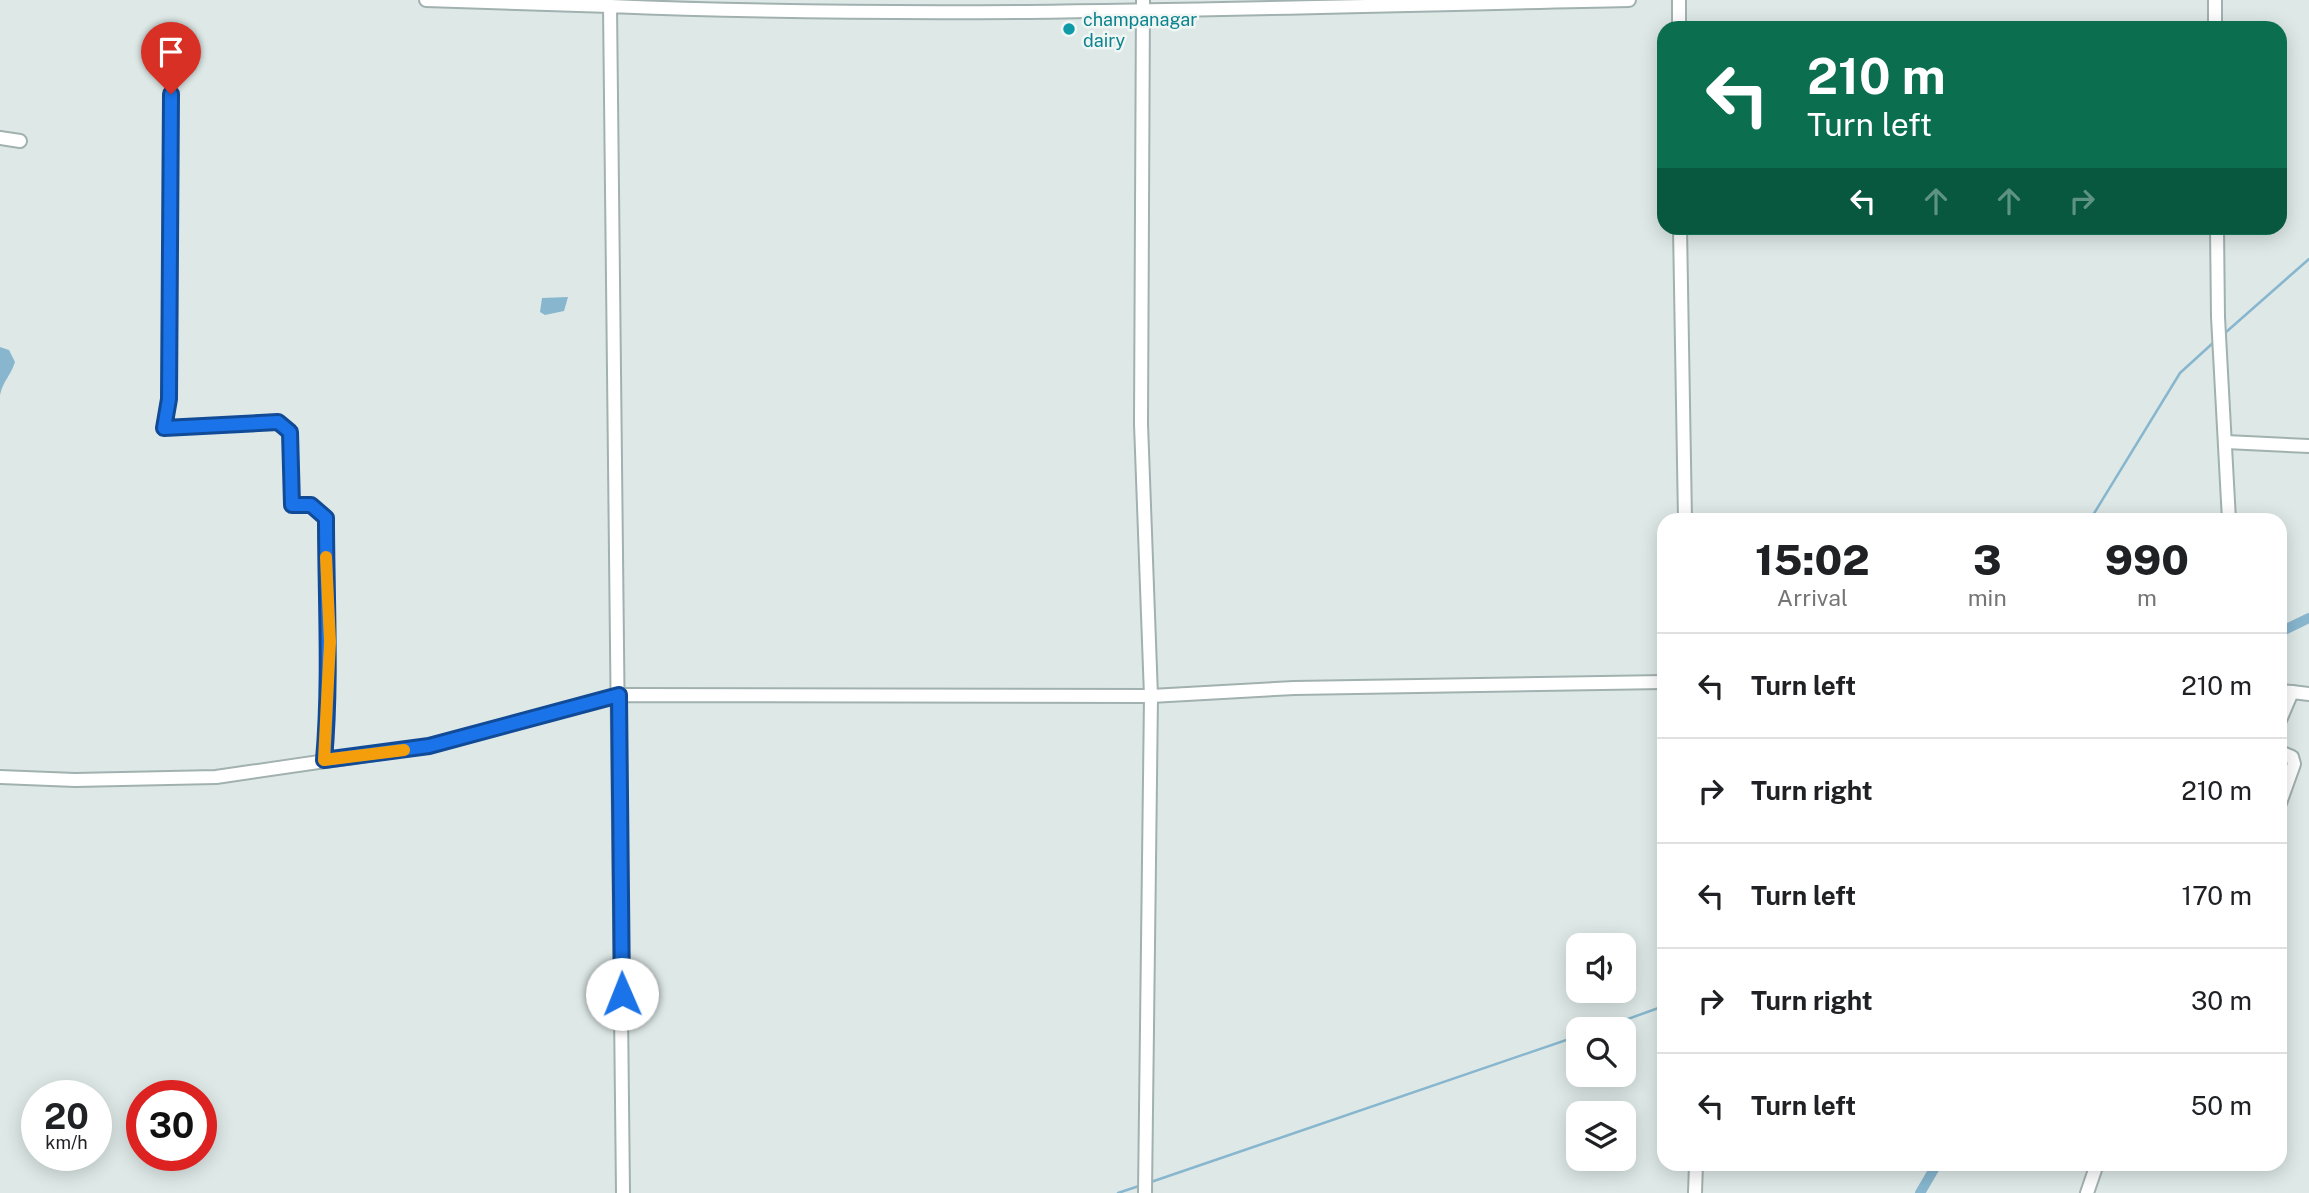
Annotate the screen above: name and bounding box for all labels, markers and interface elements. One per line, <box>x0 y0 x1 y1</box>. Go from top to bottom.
place label: champanagar dairy <box>1083 9 1197 51</box>
marker: champanagar dairy <box>1061 21 1077 37</box>
pin <box>141 22 201 94</box>
icon: arrive <box>152 33 190 71</box>
text: 210 m <box>1807 47 1946 105</box>
icon: left <box>1692 49 1783 140</box>
text: Turn left <box>1807 106 1932 143</box>
icon: left <box>1844 182 1882 220</box>
icon: ahead <box>1917 182 1955 220</box>
icon: ahead <box>1990 182 2028 220</box>
icon: right <box>2063 182 2101 220</box>
text: 15:02 <box>1755 535 1870 584</box>
text: 3 <box>1973 535 2002 584</box>
text: 990 <box>2105 535 2189 584</box>
text: Arrival <box>1777 584 1848 611</box>
text: min <box>1968 584 2007 611</box>
text: m <box>2137 584 2157 611</box>
icon: left <box>1692 667 1730 705</box>
text: Turn left <box>1751 670 1856 701</box>
text: 210 m <box>2181 670 2252 701</box>
icon: right <box>1692 772 1730 810</box>
text: Turn right <box>1751 775 1873 806</box>
text: 210 m <box>2181 775 2252 806</box>
icon: left <box>1692 877 1730 915</box>
text: Turn left <box>1751 880 1856 911</box>
text: 170 m <box>2182 880 2252 911</box>
map controls <box>1566 933 1636 1171</box>
button: sound <box>1566 933 1636 1003</box>
position arrow <box>585 957 659 1031</box>
icon: right <box>1692 982 1730 1020</box>
text: Turn right <box>1751 985 1873 1016</box>
text: 30 m <box>2191 985 2252 1016</box>
button: search <box>1566 1017 1636 1087</box>
speed limit sign: 30 <box>126 1080 217 1171</box>
icon: left <box>1692 1087 1730 1125</box>
text: Turn left <box>1751 1090 1856 1121</box>
text: 50 m <box>2191 1090 2252 1121</box>
text: 20 <box>44 1096 89 1137</box>
button: layers <box>1566 1101 1636 1171</box>
text: km/h <box>45 1132 88 1153</box>

